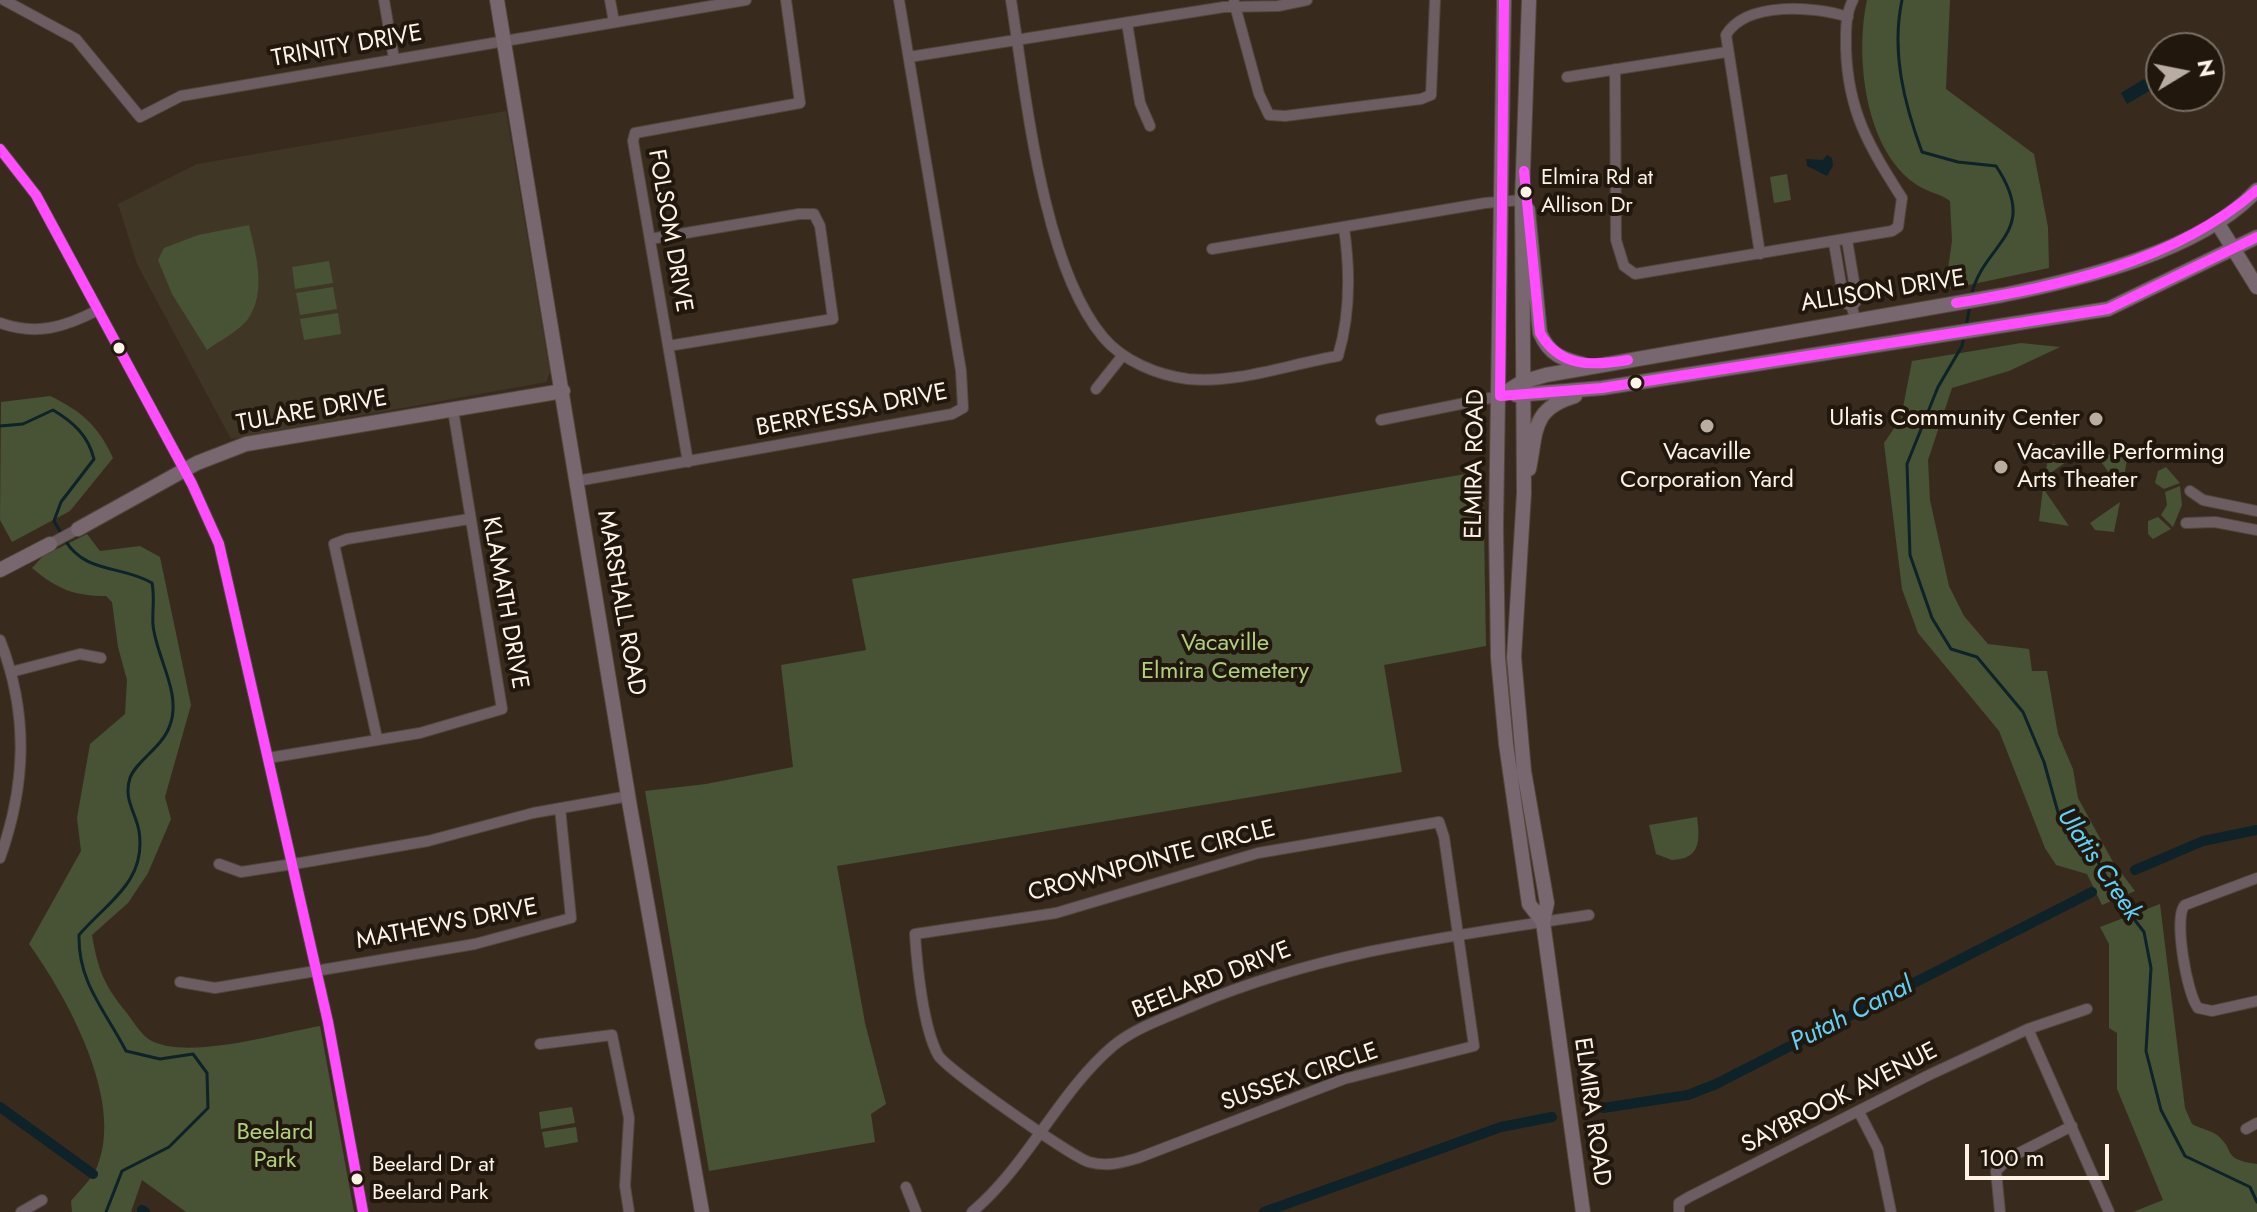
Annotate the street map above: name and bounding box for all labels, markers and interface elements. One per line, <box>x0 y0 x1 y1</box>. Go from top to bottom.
street label: TRINITY DRIVE <box>270 20 424 74</box>
north arrow <box>2145 32 2225 112</box>
text: N <box>2189 57 2224 80</box>
street label: FOLSOM DRIVE <box>640 147 698 315</box>
place label: Elmira Rd at Allison Dr <box>1541 166 1653 218</box>
marker: Elmira Rd at Allison Dr <box>1518 184 1534 200</box>
street label: ALLISON DRIVE <box>1799 265 1967 319</box>
unlabelled marker <box>111 340 127 356</box>
unlabelled marker <box>1628 375 1644 391</box>
street label: BERRYESSA DRIVE <box>754 378 950 444</box>
street label: TULARE DRIVE <box>235 385 389 439</box>
street label: ELMIRA ROAD <box>1460 389 1492 539</box>
place label: Ulatis Community Center <box>1829 405 2080 433</box>
marker: Ulatis Community Center <box>2087 410 2105 428</box>
marker: Vacaville Corporation Yard <box>1698 417 1716 435</box>
place label: Vacaville Corporation Yard <box>1620 439 1794 495</box>
place label: Vacaville Performing Arts Theater <box>2017 439 2225 495</box>
marker: Vacaville Performing Arts Theater <box>1992 458 2010 476</box>
street label: MARSHALL ROAD <box>590 508 650 698</box>
street label: KLAMATH DRIVE <box>475 514 533 692</box>
park label: Vacaville Elmira Cemetery <box>1141 630 1309 686</box>
water label: Ulatis Creek <box>2049 803 2147 927</box>
street label: CROWNPOINTE CIRCLE <box>1025 815 1279 909</box>
street label: MATHEWS DRIVE <box>354 893 540 957</box>
street label: BEELARD DRIVE <box>1128 936 1296 1026</box>
water label: Putah Canal <box>1786 971 1918 1059</box>
street label: ELMIRA ROAD <box>1566 1036 1616 1188</box>
street label: SAYBROOK AVENUE <box>1737 1037 1943 1161</box>
street label: SUSSEX CIRCLE <box>1218 1038 1382 1118</box>
park label: Beelard Park <box>236 1119 314 1175</box>
scale bar <box>1969 1128 2113 1178</box>
text: 100 m <box>1979 1140 2045 1175</box>
place label: Beelard Dr at Beelard Park <box>372 1153 494 1204</box>
marker: Beelard Dr at Beelard Park <box>349 1171 365 1187</box>

